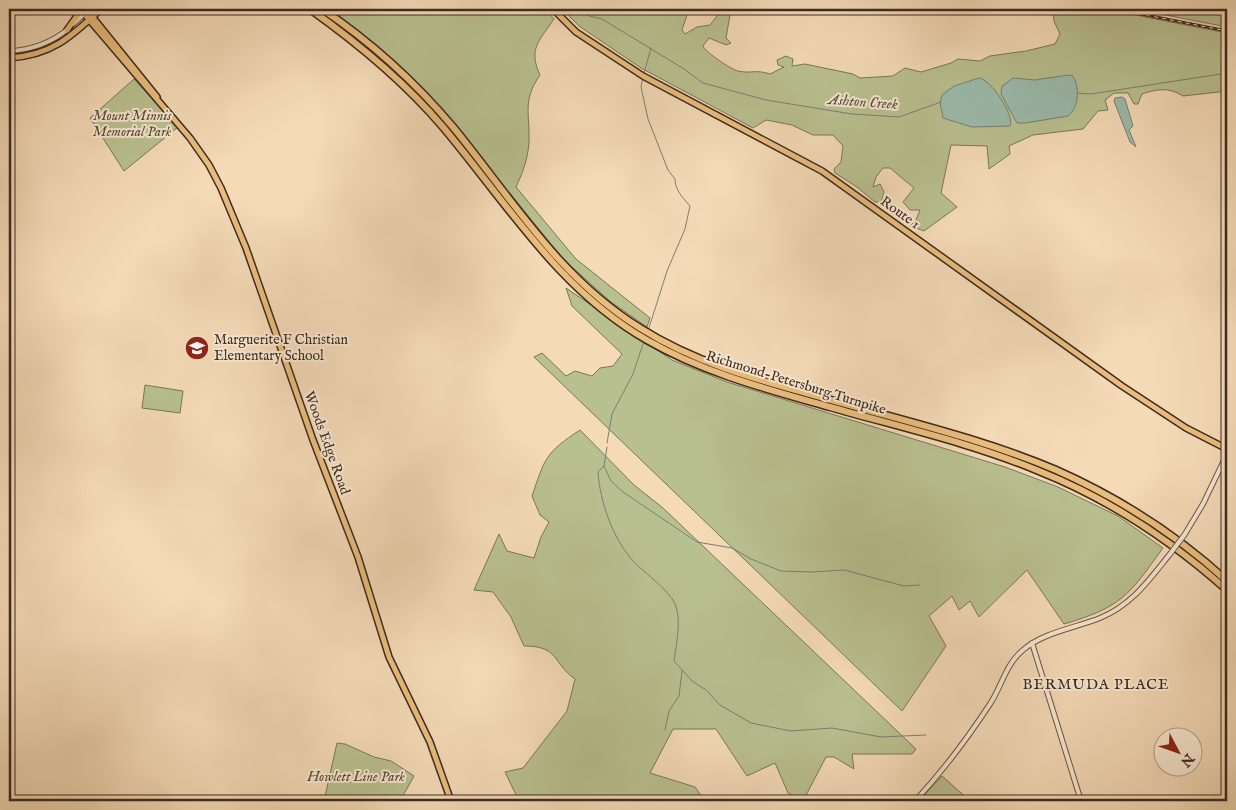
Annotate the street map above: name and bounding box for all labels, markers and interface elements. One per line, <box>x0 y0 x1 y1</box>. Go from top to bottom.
water label: Ashton Creek <box>825 90 899 114</box>
park label: Mount Minnis Memorial Park <box>93 107 172 141</box>
street label: Route 1 <box>877 193 923 233</box>
place label: Marguerite F Christian Elementary School <box>214 331 349 365</box>
school or university icon: Marguerite F Christian Elementary School <box>184 335 210 361</box>
street label: Richmond-Petersburg Turnpike <box>704 347 889 419</box>
street label: Woods Edge Road <box>300 389 354 498</box>
district label: BERMUDA PLACE <box>1023 675 1169 694</box>
north arrow <box>1154 728 1204 778</box>
text: N <box>1176 749 1198 770</box>
park label: Howlett Line Park <box>306 768 405 786</box>

